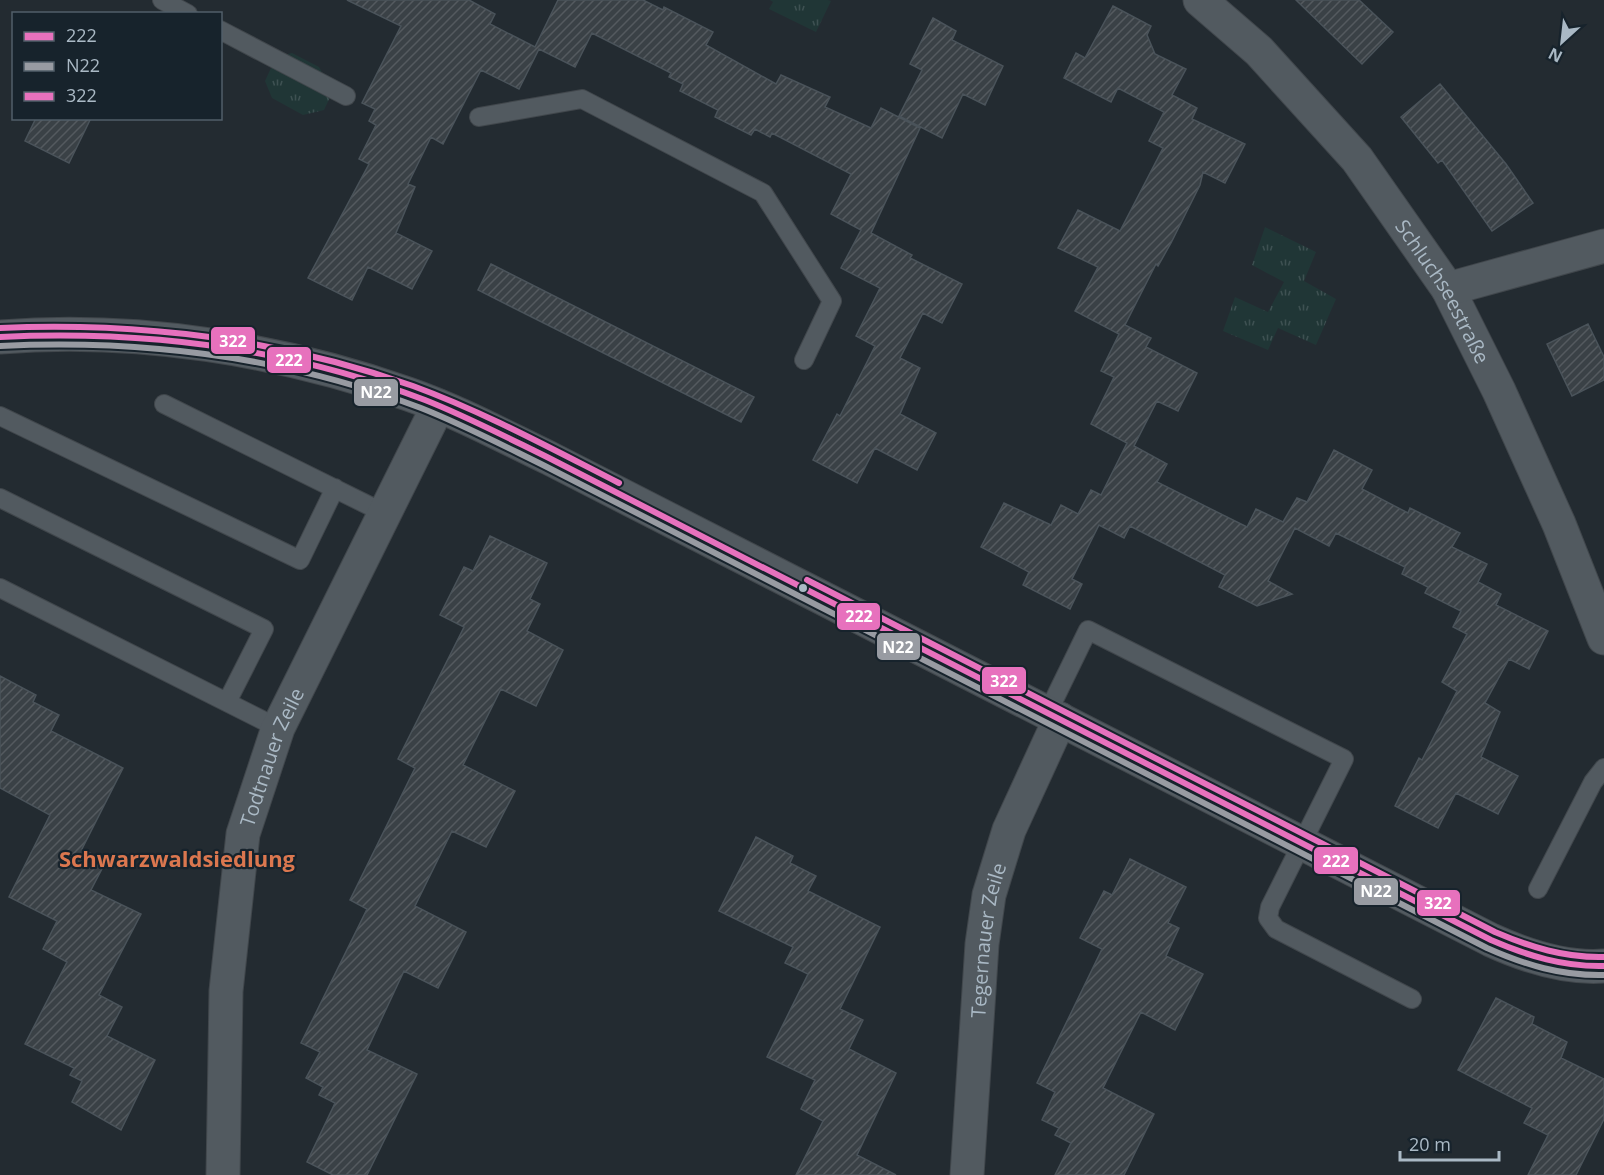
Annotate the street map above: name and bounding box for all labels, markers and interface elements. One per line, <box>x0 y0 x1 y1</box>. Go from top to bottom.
legend <box>12 12 222 120</box>
north arrow <box>1532 12 1592 72</box>
text: 222 <box>66 23 97 47</box>
text: N <box>1544 43 1566 68</box>
text: N22 <box>66 53 100 77</box>
text: 322 <box>66 83 97 107</box>
street label: Schluchseestraße <box>1390 214 1496 368</box>
line badge: 322 <box>210 326 256 355</box>
text: 322 <box>219 330 247 352</box>
line badge: 222 <box>266 346 312 374</box>
text: 222 <box>275 349 303 371</box>
line badge: N22 <box>353 378 399 407</box>
text: N22 <box>360 381 392 403</box>
unlabelled marker <box>797 582 809 594</box>
line badge: 222 <box>836 602 881 631</box>
text: 222 <box>845 605 873 627</box>
line badge: N22 <box>876 632 921 661</box>
text: N22 <box>882 636 914 658</box>
line badge: 322 <box>981 666 1027 695</box>
text: 322 <box>990 670 1018 692</box>
street label: Todtnauer Zeile <box>233 683 310 830</box>
district label: Schwarzwaldsiedlung <box>59 843 296 873</box>
line badge: 222 <box>1313 846 1359 875</box>
text: 222 <box>1322 850 1350 872</box>
street label: Tegernauer Zeile <box>964 859 1012 1019</box>
line badge: N22 <box>1353 877 1399 906</box>
text: N22 <box>1360 880 1392 902</box>
line badge: 322 <box>1416 889 1461 917</box>
text: 322 <box>1424 892 1452 914</box>
scale bar <box>1400 1124 1499 1162</box>
text: 20 m <box>1409 1132 1451 1156</box>

